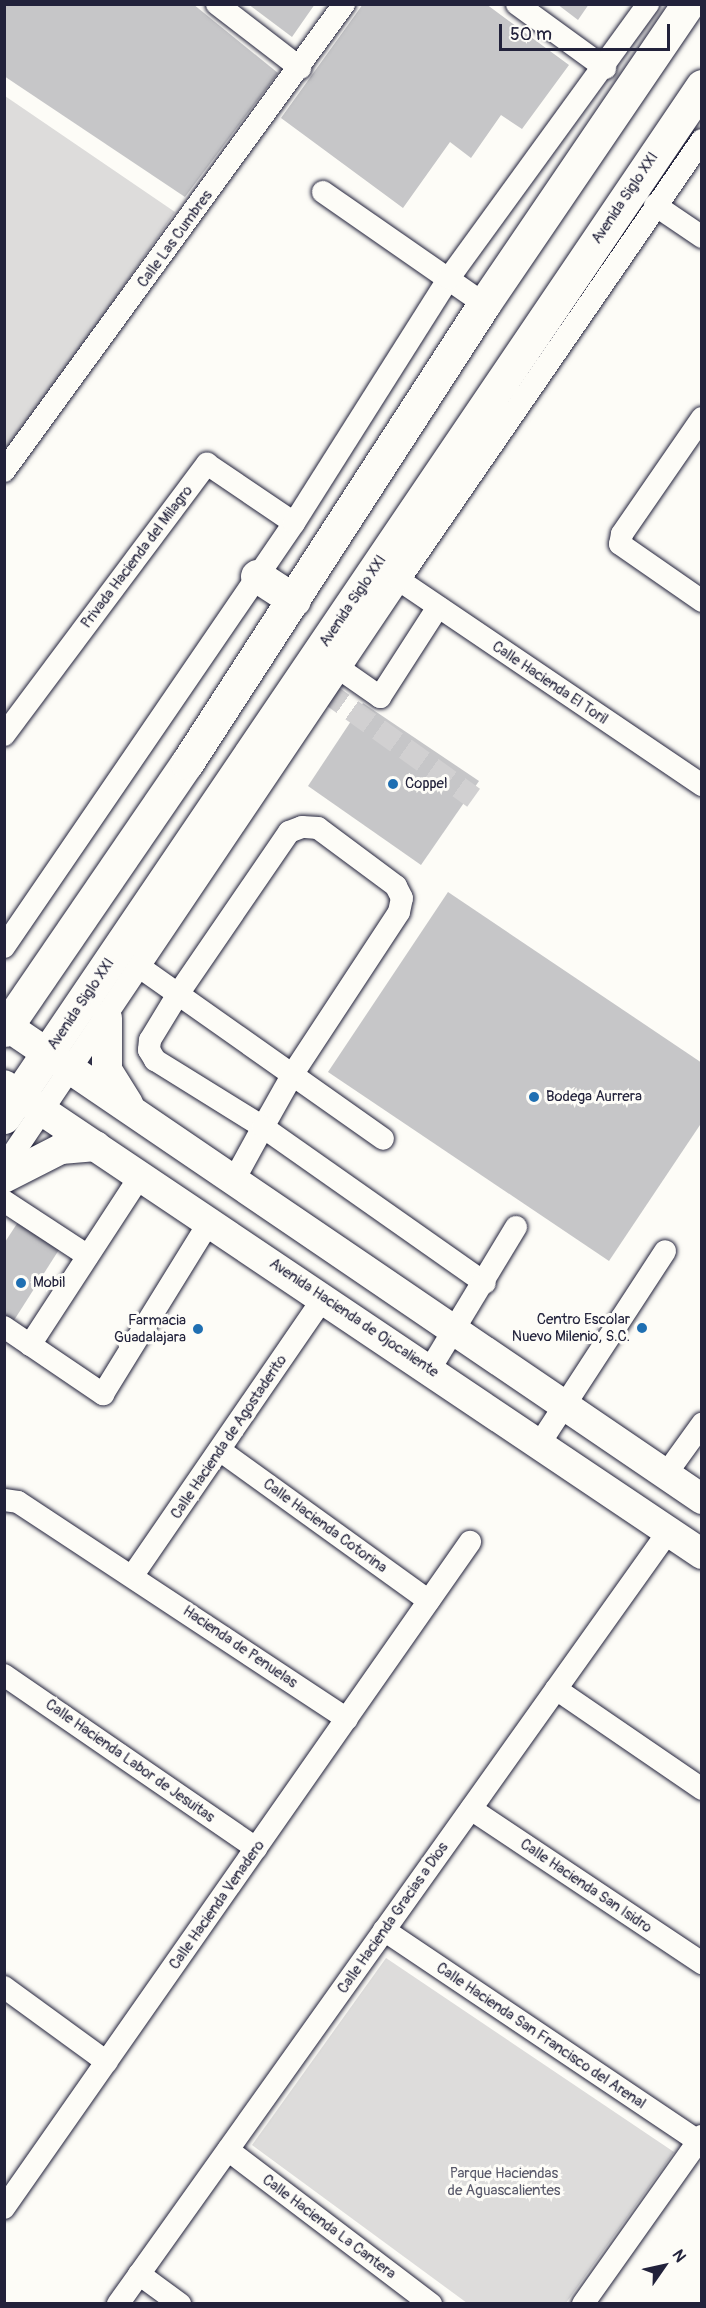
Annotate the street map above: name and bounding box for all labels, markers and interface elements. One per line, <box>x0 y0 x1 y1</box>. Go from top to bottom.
scale bar <box>502 12 673 50</box>
text: 50 m <box>510 23 552 46</box>
street label: Avenida Siglo XXI <box>588 149 662 247</box>
street label: Calle Las Cumbres <box>134 187 216 291</box>
street label: Privada Hacienda del Milagro <box>77 482 197 632</box>
street label: Avenida Siglo XXI <box>316 552 390 650</box>
street label: Calle Hacienda El Toril <box>489 638 611 728</box>
place label: Coppel <box>405 775 448 793</box>
marker: Coppel <box>386 777 400 791</box>
street label: Avenida Siglo XXI <box>44 955 118 1053</box>
place label: Bodega Aurrera <box>546 1088 642 1106</box>
marker: Bodega Aurrera <box>527 1090 541 1104</box>
street label: Avenida Hacienda de Ojocaliente <box>266 1255 442 1381</box>
place label: Mobil <box>33 1274 65 1292</box>
marker: Mobil <box>14 1276 28 1290</box>
place label: Centro Escolar Nuevo Milenio, S.C. <box>512 1310 630 1345</box>
place label: Farmacia Guadalajara <box>114 1311 186 1346</box>
marker: Centro Escolar Nuevo Milenio, S.C. <box>635 1321 649 1335</box>
marker: Farmacia Guadalajara <box>191 1322 205 1336</box>
street label: Calle Hacienda de Agostaderito <box>167 1351 291 1523</box>
street label: Calle Hacienda Cotorina <box>260 1475 390 1577</box>
street label: Hacienda de Penuelas <box>179 1602 301 1692</box>
street label: Calle Hacienda Labor de Jesuitas <box>42 1696 218 1826</box>
street label: Calle Hacienda San Isidro <box>517 1835 655 1937</box>
street label: Calle Hacienda Venadero <box>166 1837 268 1973</box>
street label: Calle Hacienda Gracias a Dios <box>334 1839 452 1997</box>
street label: Calle Hacienda San Francisco del Arenal <box>433 1959 649 2113</box>
park label: Parque Haciendas de Aguascalientes <box>447 2164 561 2199</box>
street label: Calle Hacienda La Cantera <box>259 2171 399 2283</box>
north arrow <box>634 2236 694 2296</box>
text: N <box>668 2246 690 2266</box>

